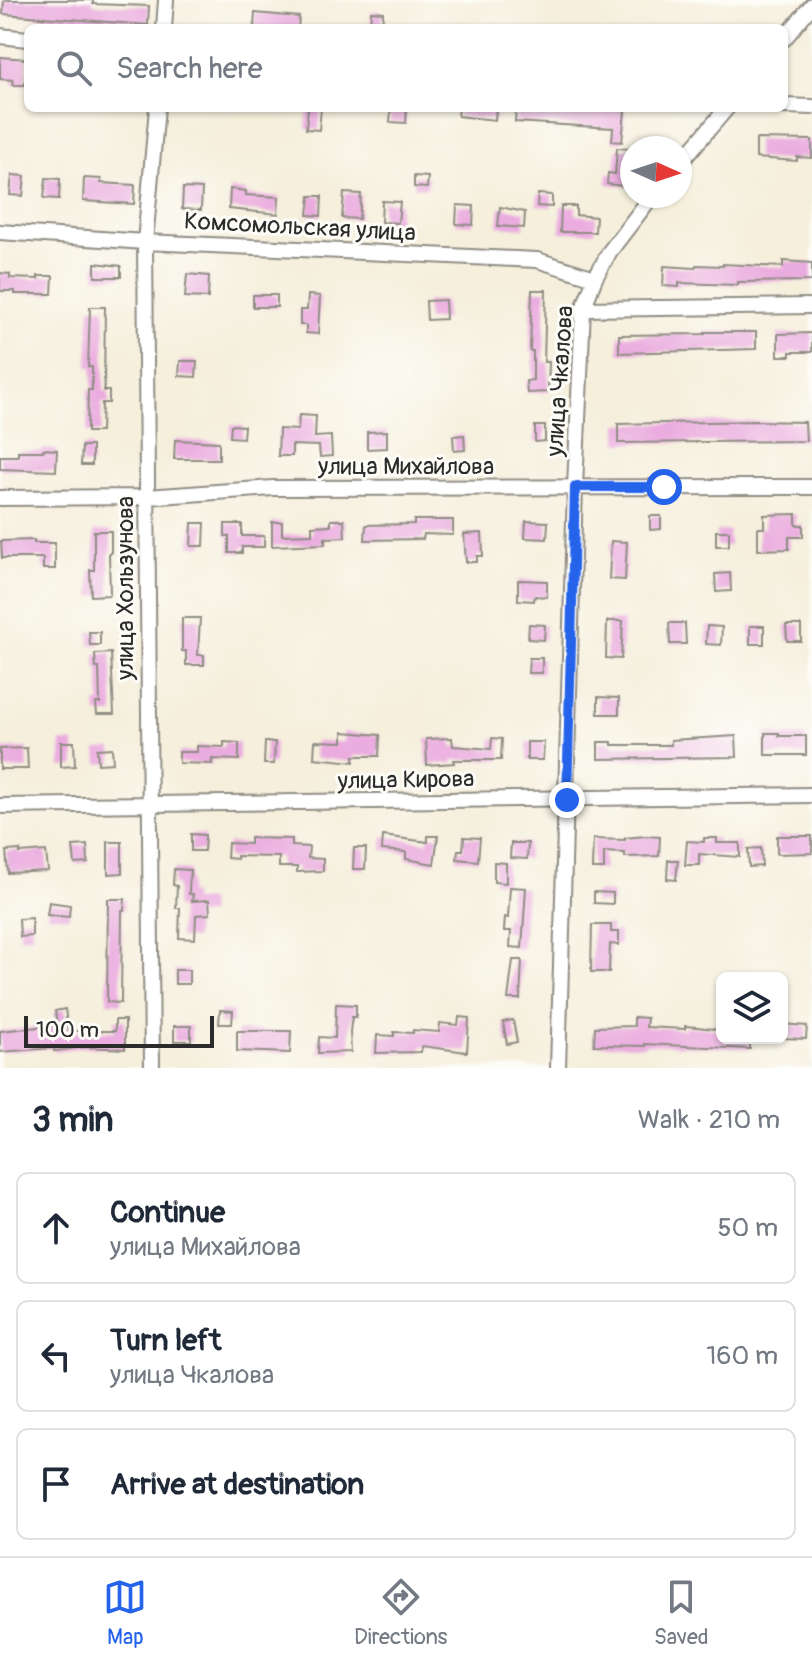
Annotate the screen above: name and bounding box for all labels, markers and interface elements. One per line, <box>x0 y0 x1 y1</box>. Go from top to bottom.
search box <box>24 24 788 112</box>
icon: search <box>52 46 96 90</box>
text: Search here <box>116 50 263 87</box>
north arrow <box>620 136 692 208</box>
street label: Комсомольская улица <box>183 206 417 248</box>
street label: улица Чкалова <box>540 304 580 459</box>
street label: улица Михайлова <box>317 452 494 481</box>
route start <box>646 469 682 505</box>
street label: улица Хользунова <box>111 496 140 681</box>
street label: улица Кирова <box>336 764 475 796</box>
route end <box>549 782 585 818</box>
map controls <box>716 972 788 1044</box>
button: layers <box>716 972 788 1044</box>
scale bar <box>24 1012 214 1048</box>
text: 100 m <box>36 1016 99 1044</box>
text: 3 min <box>32 1099 114 1142</box>
text: Walk · 210 m <box>638 1104 780 1136</box>
text: Continue <box>110 1194 225 1231</box>
icon: ahead <box>34 1206 78 1250</box>
text: 50 m <box>717 1212 778 1244</box>
text: улица Михайлова <box>110 1231 301 1263</box>
text: Turn left <box>110 1322 221 1359</box>
icon: left <box>34 1334 78 1378</box>
text: 160 m <box>706 1340 778 1372</box>
text: улица Чкалова <box>110 1359 274 1391</box>
icon: arrive <box>34 1462 78 1506</box>
text: Arrive at destination <box>110 1466 364 1503</box>
tab: Map <box>103 1575 147 1651</box>
tab: Directions <box>354 1575 447 1651</box>
tab: Saved <box>654 1575 709 1651</box>

